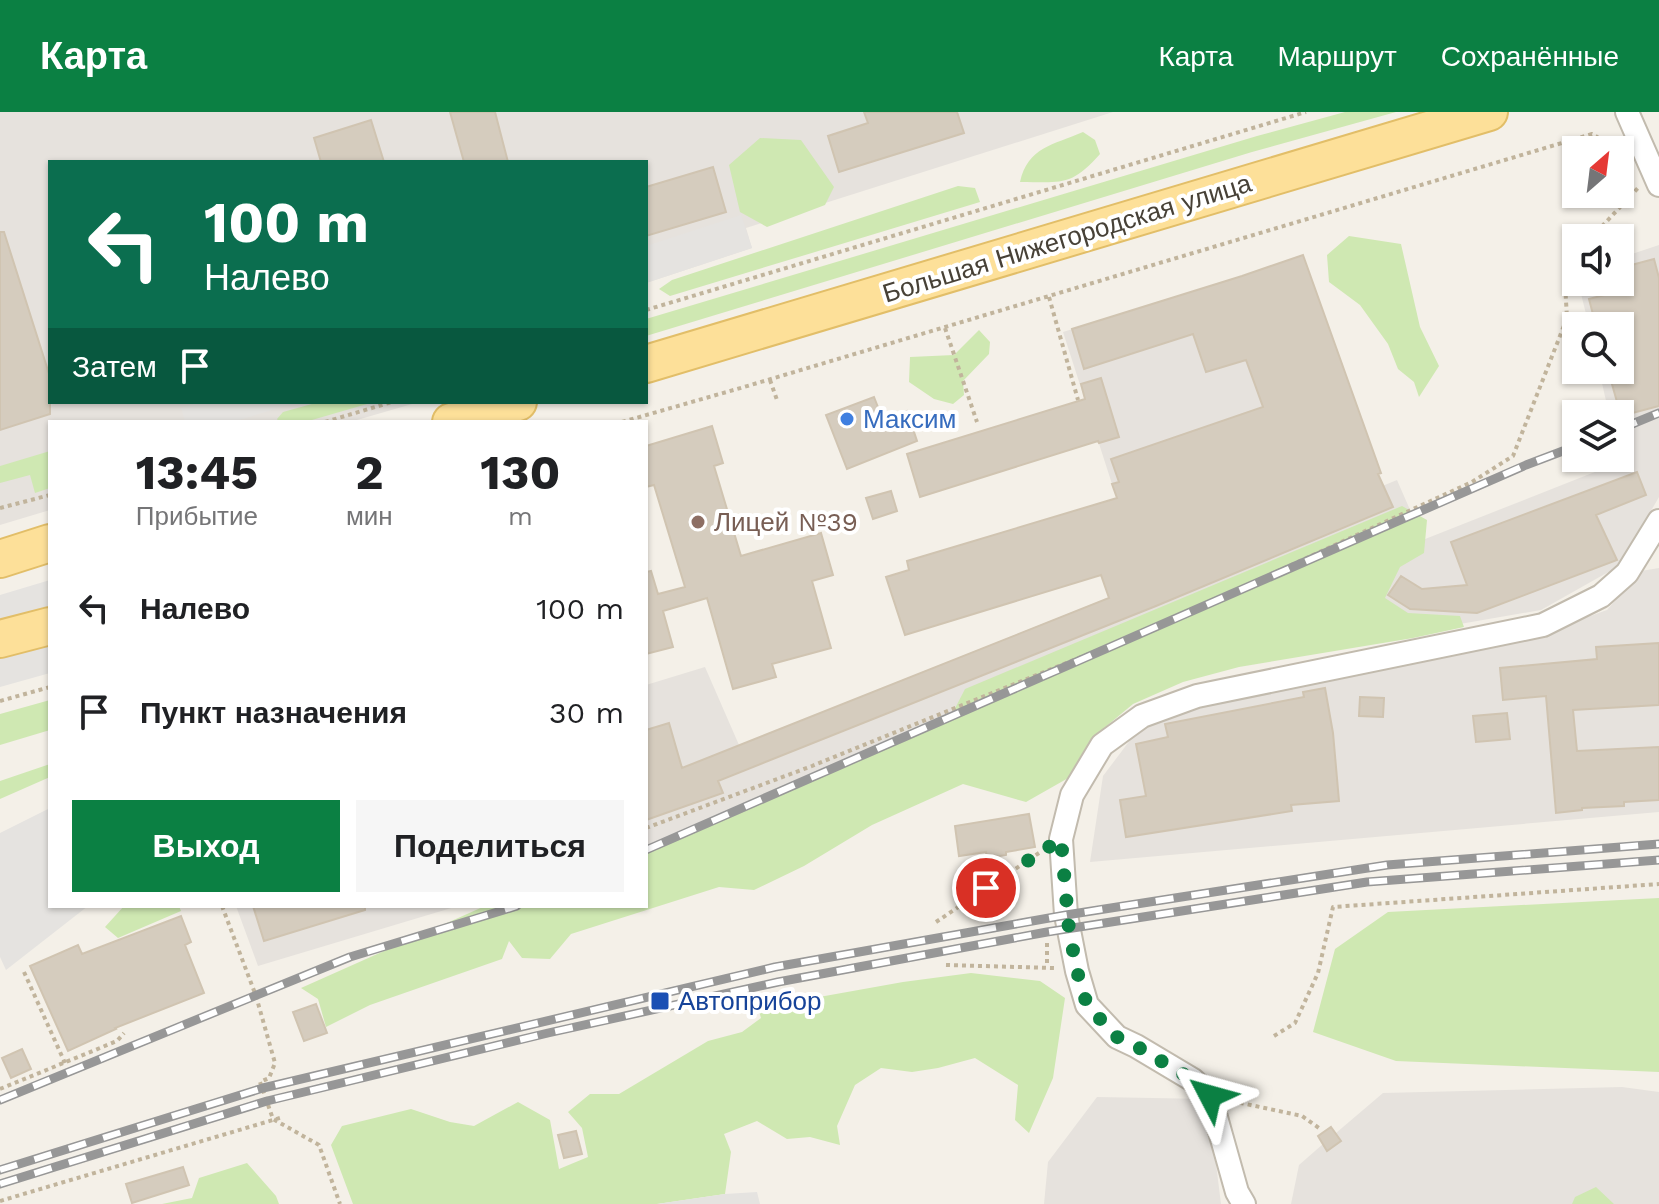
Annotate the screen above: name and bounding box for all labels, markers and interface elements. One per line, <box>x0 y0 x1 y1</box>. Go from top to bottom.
text: Карта <box>40 34 147 78</box>
text: Карта <box>1158 40 1233 73</box>
text: Маршрут <box>1277 40 1397 73</box>
text: Сохранённые <box>1441 40 1619 73</box>
north arrow <box>1562 136 1634 208</box>
map controls <box>1562 136 1634 472</box>
street label: Большая Нижегородская улица <box>879 167 1255 308</box>
text: 100 m <box>204 190 369 256</box>
icon: left <box>72 192 176 296</box>
button: sound <box>1562 224 1634 296</box>
text: Налево <box>204 257 330 299</box>
button: search <box>1562 312 1634 384</box>
icon: arrive <box>173 344 217 388</box>
text: Затем <box>72 349 157 384</box>
button: layers <box>1562 400 1634 472</box>
place label: Максим <box>863 404 956 434</box>
marker: Максим <box>838 410 856 428</box>
text: 13:45 <box>136 444 258 501</box>
text: 2 <box>355 444 384 501</box>
text: 130 <box>480 444 560 501</box>
text: Прибытие <box>136 501 258 531</box>
text: мин <box>346 501 393 531</box>
text: m <box>508 501 533 531</box>
place label: Лицей №39 <box>714 507 858 537</box>
marker: Лицей №39 <box>689 513 707 531</box>
icon: left <box>72 586 116 630</box>
text: Налево <box>140 591 250 626</box>
text: 100 m <box>536 591 624 626</box>
icon: arrive <box>72 690 116 734</box>
text: Пункт назначения <box>140 695 407 730</box>
text: 30 m <box>549 695 624 730</box>
button: Выход <box>72 800 340 892</box>
button: Поделиться <box>356 800 624 892</box>
pin <box>952 854 1020 922</box>
icon: arrive <box>964 866 1008 910</box>
place label: Автоприбор <box>678 986 822 1016</box>
marker: Автоприбор <box>649 990 671 1012</box>
position arrow <box>1168 1054 1252 1138</box>

